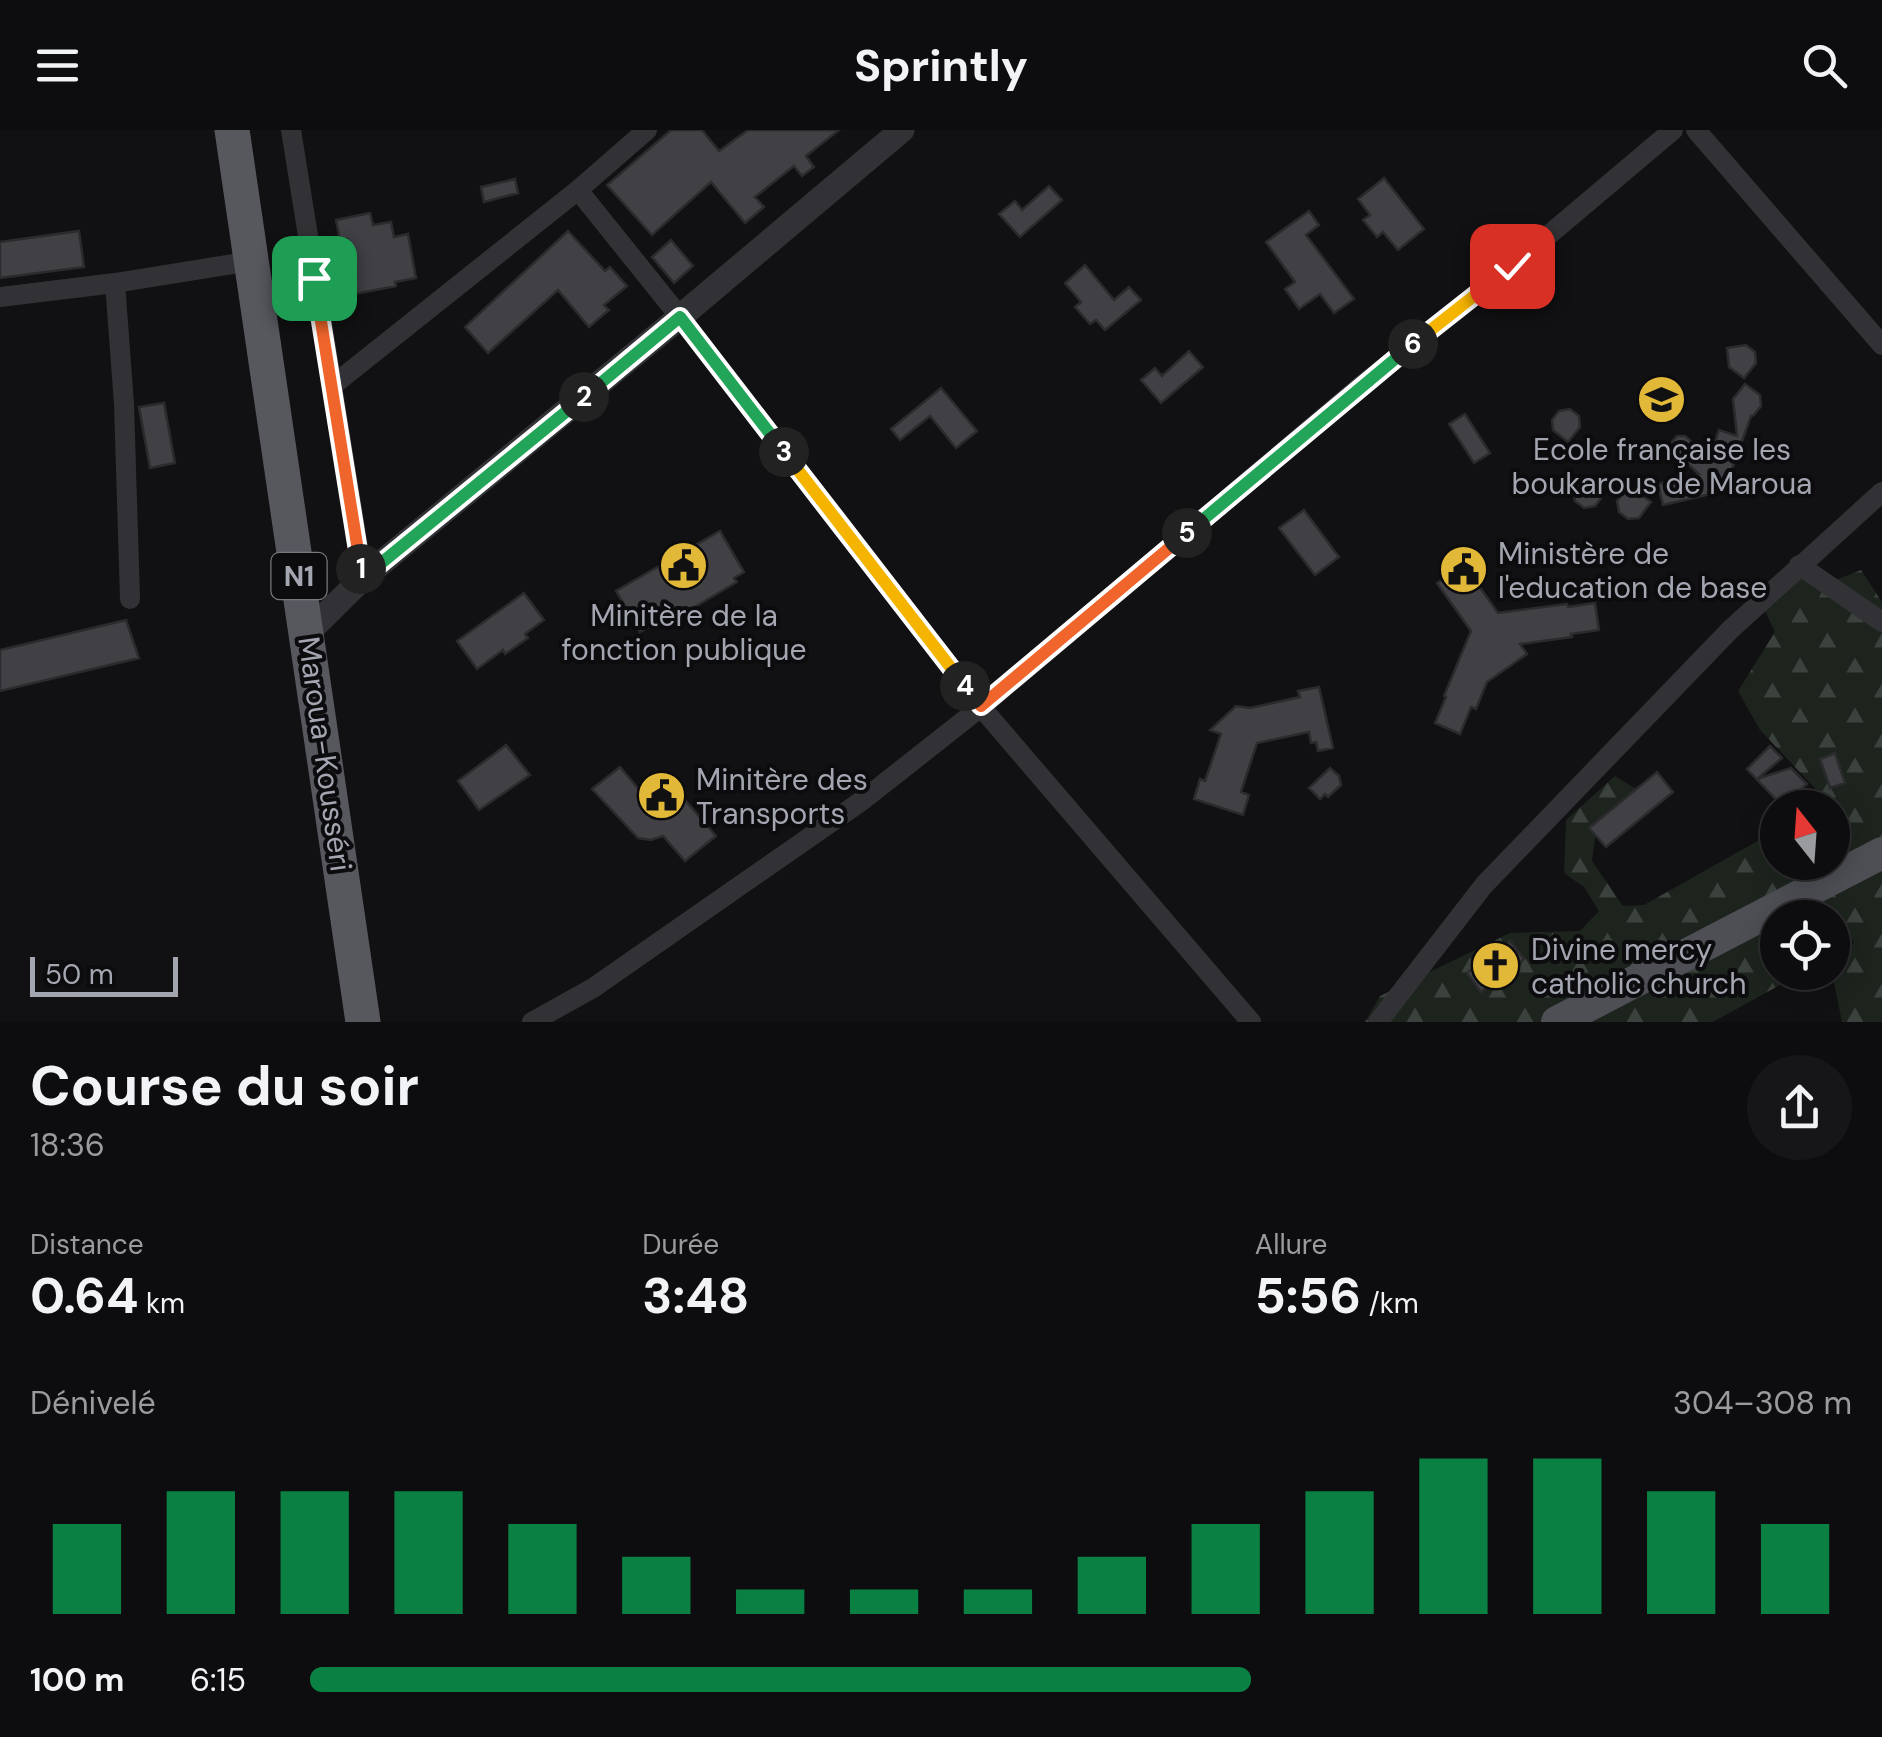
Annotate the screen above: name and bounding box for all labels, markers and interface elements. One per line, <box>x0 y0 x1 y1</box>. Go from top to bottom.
text: Sprintly <box>854 36 1028 95</box>
icon: menu <box>30 38 85 93</box>
icon: search <box>1797 38 1852 93</box>
pin <box>1470 224 1555 309</box>
pin <box>272 236 357 321</box>
icon: check <box>1485 239 1540 294</box>
icon: arrive <box>287 251 342 306</box>
pin: 6 <box>1388 319 1438 369</box>
text: 6 <box>1404 325 1422 362</box>
pin: 2 <box>559 372 609 422</box>
school or university icon: Ecole française les boukarous de Maroua <box>1636 374 1688 426</box>
text: 2 <box>576 378 592 415</box>
pin: 3 <box>759 427 809 477</box>
place label: Ecole française les boukarous de Maroua <box>1512 430 1812 503</box>
text: 3 <box>776 433 792 470</box>
pin: 5 <box>1162 508 1212 558</box>
text: 5 <box>1178 514 1196 551</box>
place label: Ministère de l'education de base <box>1498 534 1767 607</box>
public building icon: Minitère de la fonction publique <box>658 540 710 592</box>
pin: 1 <box>336 544 386 594</box>
public building icon: Ministère de l'education de base <box>1437 544 1489 596</box>
text: 1 <box>356 550 366 587</box>
road number: N1 <box>272 553 326 599</box>
place label: Minitère de la fonction publique <box>562 596 806 669</box>
street label: Maroua-Kousséri <box>289 634 361 874</box>
pin: 4 <box>940 661 990 711</box>
text: 4 <box>956 667 974 704</box>
place label: Minitère des Transports <box>696 760 868 833</box>
public building icon: Minitère des Transports <box>635 770 687 822</box>
north arrow <box>1760 790 1850 880</box>
map controls <box>1760 790 1850 990</box>
button: locate <box>1760 900 1850 990</box>
place label: Divine mercy catholic church <box>1531 930 1746 1003</box>
church icon: Divine mercy catholic church <box>1470 940 1522 992</box>
scale bar <box>30 952 178 996</box>
text: 50 m <box>45 956 114 993</box>
text: Course du soir <box>30 1050 419 1122</box>
button: share <box>1747 1055 1852 1160</box>
text: 18:36 <box>30 1124 105 1166</box>
text: Distance <box>30 1226 144 1263</box>
text: Durée <box>642 1226 719 1263</box>
text: Allure <box>1255 1226 1328 1263</box>
text: 0.64 <box>30 1263 139 1329</box>
text: 3:48 <box>642 1263 749 1329</box>
text: 5:56 <box>1255 1263 1361 1329</box>
text: km <box>139 1285 185 1322</box>
text: /km <box>1361 1285 1419 1322</box>
text: Dénivelé <box>30 1382 156 1424</box>
text: 304–308 m <box>1673 1382 1852 1424</box>
text: 100 m <box>30 1659 124 1701</box>
text: 6:15 <box>190 1659 246 1701</box>

